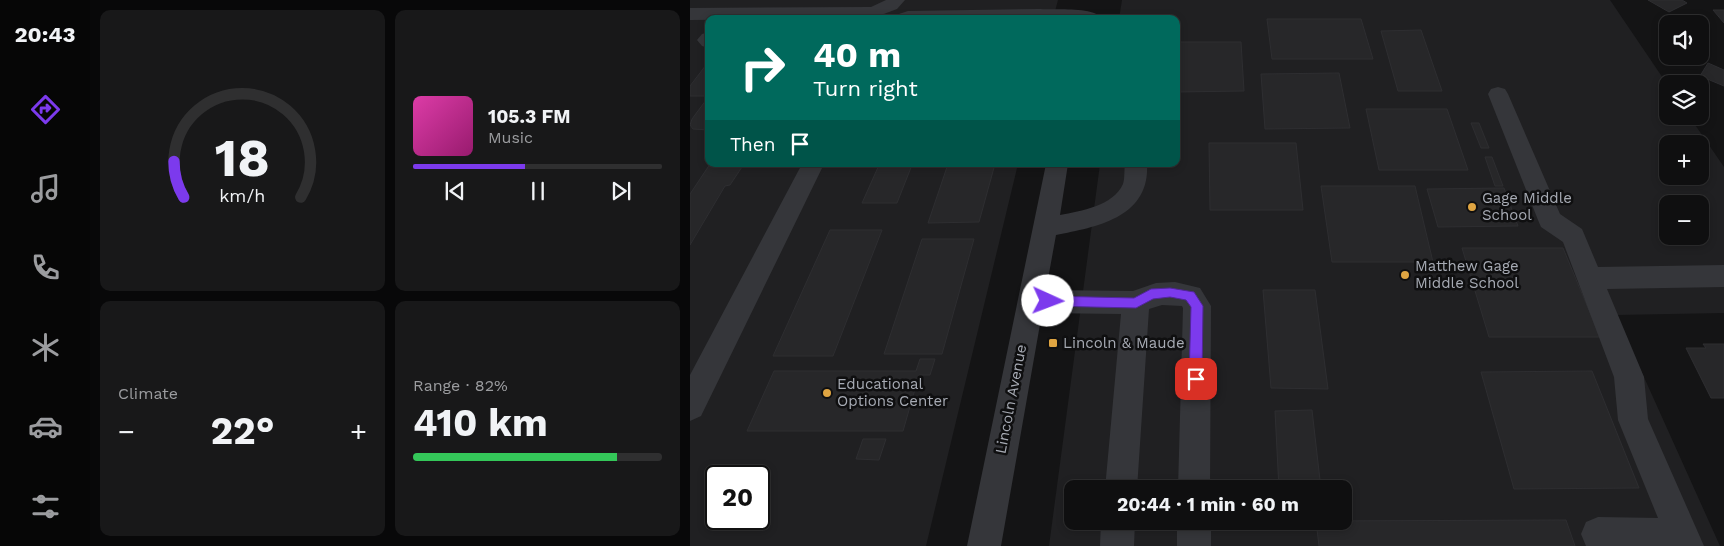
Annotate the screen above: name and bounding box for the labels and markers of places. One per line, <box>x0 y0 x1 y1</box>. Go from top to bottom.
place label: Gage Middle School <box>1482 189 1572 224</box>
marker: Gage Middle School <box>1466 201 1478 213</box>
place label: Matthew Gage Middle School <box>1415 257 1519 292</box>
marker: Matthew Gage Middle School <box>1399 269 1411 281</box>
place label: Lincoln & Maude <box>1063 334 1185 352</box>
marker: Lincoln & Maude <box>1047 337 1059 349</box>
pin <box>1175 358 1217 400</box>
place label: Educational Options Center <box>837 375 948 410</box>
marker: Educational Options Center <box>821 387 833 399</box>

